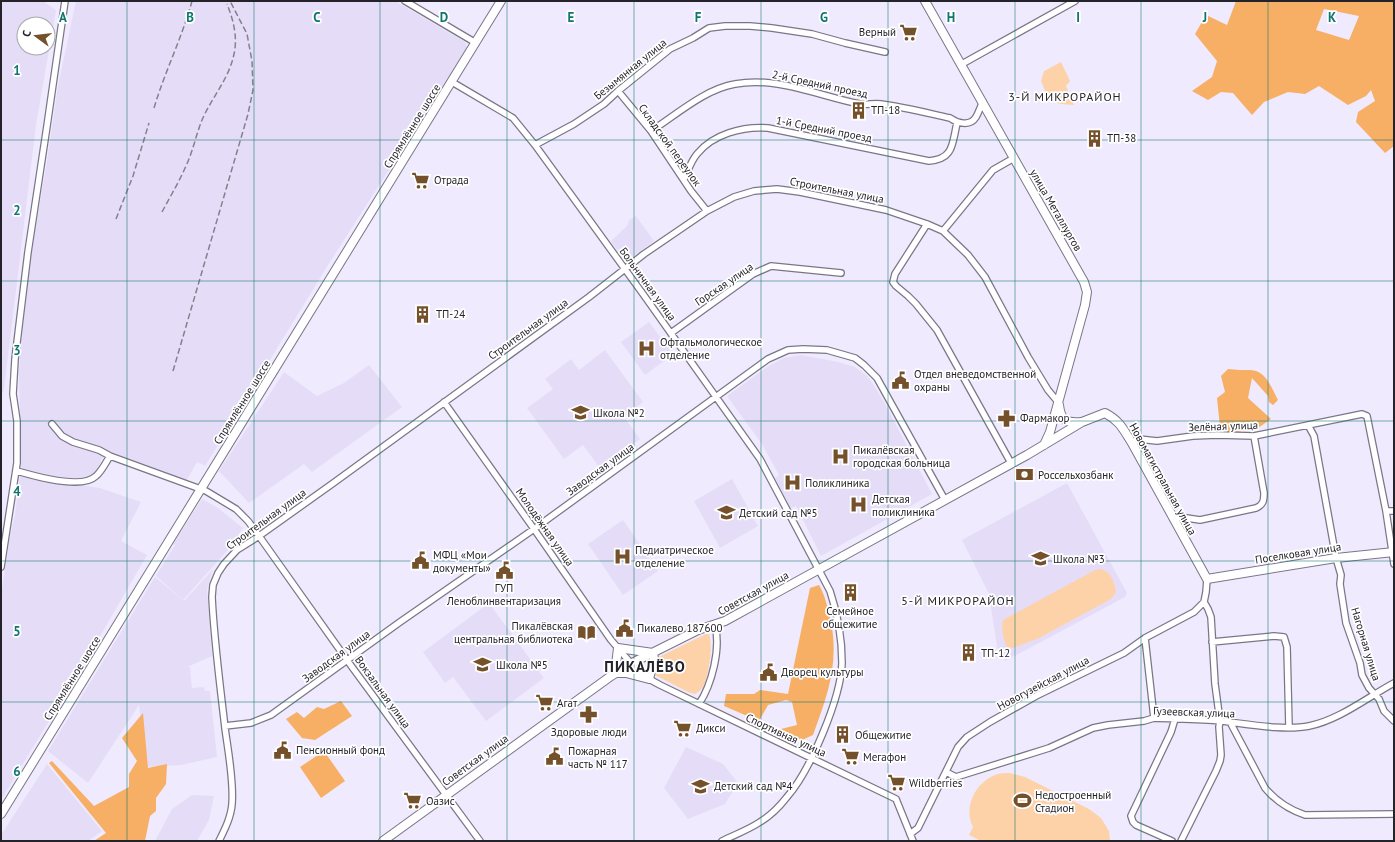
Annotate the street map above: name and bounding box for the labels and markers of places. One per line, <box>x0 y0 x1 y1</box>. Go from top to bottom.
supermarket icon: Верный <box>899 22 919 42</box>
place label: Верный <box>859 25 896 39</box>
building icon: ТП-18 <box>848 100 868 120</box>
place label: ТП-18 <box>871 103 900 117</box>
building icon: ТП-38 <box>1084 128 1104 148</box>
place label: ТП-38 <box>1107 131 1136 145</box>
supermarket icon: Отрада <box>411 170 431 190</box>
place label: Отрада <box>434 173 469 187</box>
building icon: ТП-24 <box>413 304 433 324</box>
place label: ТП-24 <box>436 307 465 321</box>
place label: Офтальмологическое отделение <box>660 335 763 362</box>
hospital icon: Офтальмологическое отделение <box>637 338 657 358</box>
place label: Отдел вневедомственной охраны <box>914 367 1036 394</box>
public building icon: Отдел вневедомственной охраны <box>891 370 911 390</box>
school or university icon: Школа №2 <box>570 403 590 423</box>
place label: Школа №2 <box>593 406 645 420</box>
pharmacy icon: Фармакор <box>997 408 1017 428</box>
place label: Фармакор <box>1020 411 1070 425</box>
place label: Пикалёвская городская больница <box>853 443 950 470</box>
hospital icon: Пикалёвская городская больница <box>830 446 850 466</box>
bank icon: Россельхозбанк <box>1015 465 1035 485</box>
place label: Россельхозбанк <box>1038 468 1114 482</box>
hospital icon: Поликлиника <box>782 473 802 493</box>
place label: Поликлиника <box>805 476 869 490</box>
place label: Детская поликлиника <box>872 492 935 519</box>
hospital icon: Детская поликлиника <box>849 495 869 515</box>
school or university icon: Детский сад №5 <box>716 503 736 523</box>
place label: Детский сад №5 <box>739 506 818 520</box>
place label: Педиатрическое отделение <box>635 543 714 570</box>
hospital icon: Педиатрическое отделение <box>612 546 632 566</box>
place label: МФЦ «Мои документы» <box>433 548 491 575</box>
school or university icon: Школа №3 <box>1030 549 1050 569</box>
public building icon: МФЦ «Мои документы» <box>410 551 430 571</box>
place label: Школа №3 <box>1053 552 1105 566</box>
public building icon: ГУП Леноблинвентаризация <box>494 560 514 580</box>
place label: ГУП Леноблинвентаризация <box>446 581 561 608</box>
building icon: Семейное общежитие <box>840 583 860 603</box>
place label: Семейное общежитие <box>823 604 878 631</box>
public building icon: Пикалево 187600 <box>614 618 634 638</box>
place label: Пикалёвская центральная библиотека <box>454 619 573 646</box>
place label: Пикалево 187600 <box>637 621 722 635</box>
library icon: Пикалёвская центральная библиотека <box>576 622 596 642</box>
building icon: ТП-12 <box>958 643 978 663</box>
place label: ТП-12 <box>981 646 1010 660</box>
school or university icon: Школа №5 <box>473 655 493 675</box>
place label: Школа №5 <box>496 658 548 672</box>
public building icon: Дворец культуры <box>758 662 778 682</box>
place label: Дворец культуры <box>781 665 863 679</box>
supermarket icon: Агат <box>534 693 554 713</box>
place label: Агат <box>557 696 578 710</box>
pharmacy icon: Здоровые люди <box>579 704 599 724</box>
supermarket icon: Дикси <box>673 718 693 738</box>
place label: Дикси <box>696 721 725 735</box>
place label: Здоровые люди <box>551 725 627 739</box>
building icon: Общежитие <box>832 725 852 745</box>
place label: Общежитие <box>855 728 912 742</box>
public building icon: Пенсионный фонд <box>273 740 293 760</box>
place label: Пенсионный фонд <box>296 743 385 757</box>
place label: Пожарная часть № 117 <box>568 744 628 771</box>
public building icon: Пожарная часть № 117 <box>545 747 565 767</box>
supermarket icon: Мегафон <box>840 747 860 767</box>
place label: Мегафон <box>863 750 906 764</box>
supermarket icon: Wildberries <box>886 773 906 793</box>
school or university icon: Детский сад №4 <box>691 776 711 796</box>
place label: Wildberries <box>909 776 963 790</box>
place label: Детский сад №4 <box>714 779 793 793</box>
place label: Недостроенный Стадион <box>1035 788 1111 815</box>
supermarket icon: Оазис <box>403 791 423 811</box>
sports icon: Недостроенный Стадион <box>1012 791 1032 811</box>
place label: Оазис <box>426 794 455 808</box>

